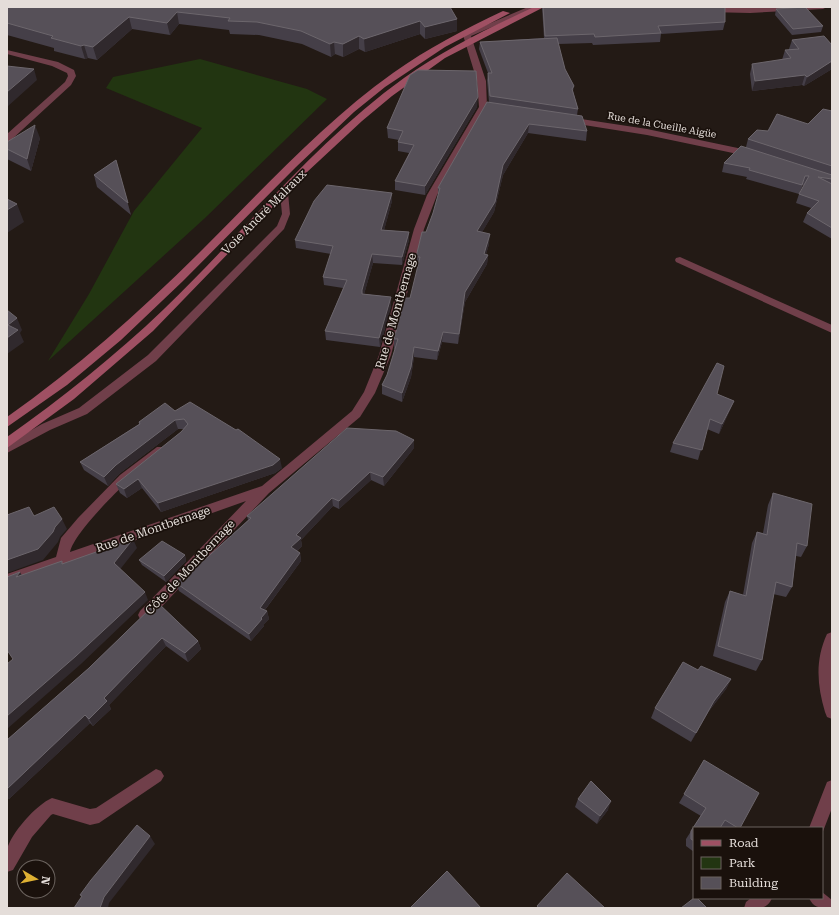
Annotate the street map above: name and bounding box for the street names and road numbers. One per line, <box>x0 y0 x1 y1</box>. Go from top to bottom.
street label: Rue de la Cueille Aigüe <box>607 110 718 140</box>
street label: Voie André Malraux <box>219 167 309 257</box>
street label: Rue de Montbernage <box>373 251 419 371</box>
street label: Rue de Montbernage <box>94 503 212 555</box>
street label: Côte de Montbernage <box>142 516 238 617</box>

